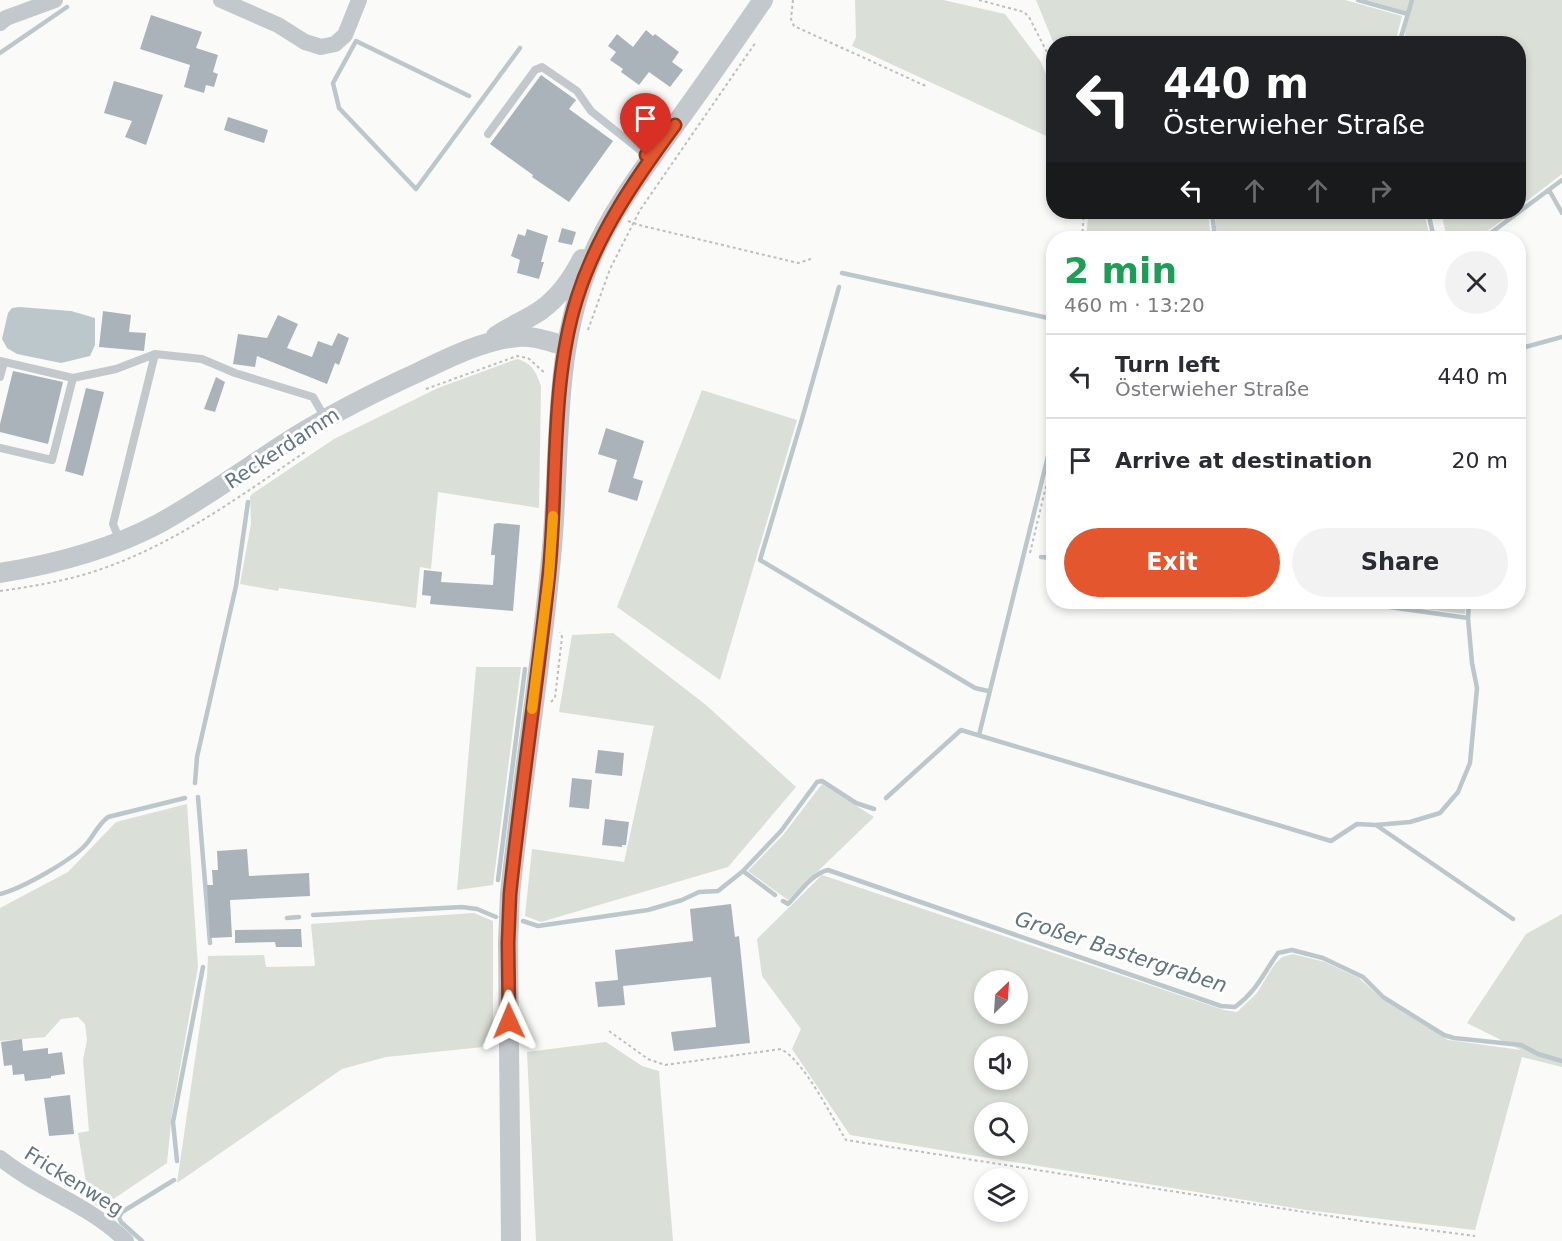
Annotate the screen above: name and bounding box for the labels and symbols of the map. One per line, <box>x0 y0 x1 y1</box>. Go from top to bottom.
pin <box>620 93 671 155</box>
street label: Reckerdamm <box>220 402 344 494</box>
water label: Großer Bastergraben <box>1012 906 1230 998</box>
north arrow <box>974 970 1028 1024</box>
position arrow <box>477 989 541 1053</box>
street label: Frickenweg <box>20 1141 128 1221</box>

